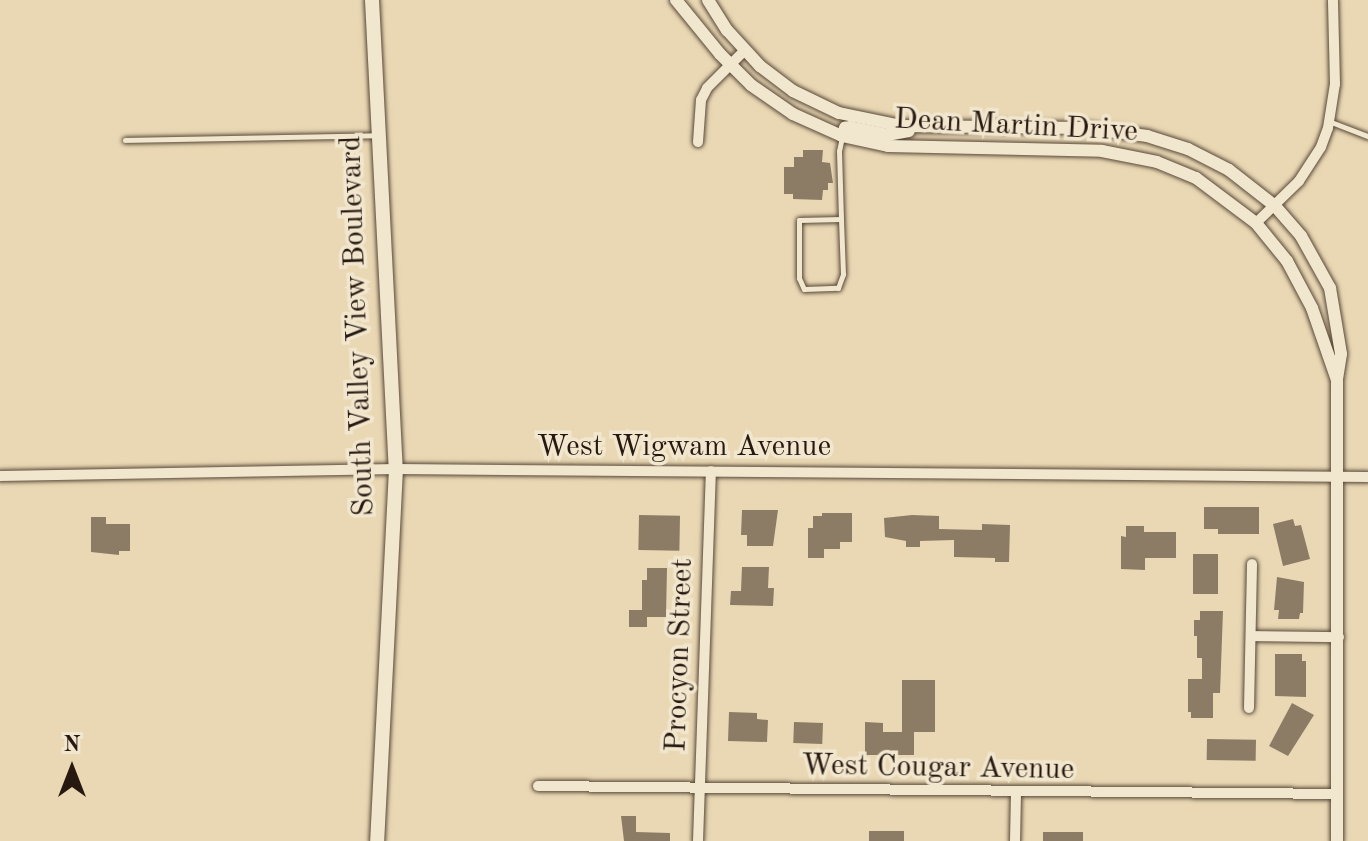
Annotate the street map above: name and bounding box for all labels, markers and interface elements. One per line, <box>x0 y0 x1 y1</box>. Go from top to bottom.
street label: Dean Martin Drive <box>893 102 1139 150</box>
street label: South Valley View Boulevard <box>333 135 383 517</box>
street label: West Wigwam Avenue <box>537 429 831 465</box>
street label: Procyon Street <box>659 557 701 753</box>
north arrow <box>32 729 112 809</box>
text: N <box>64 734 80 756</box>
street label: West Cougar Avenue <box>801 748 1075 788</box>

